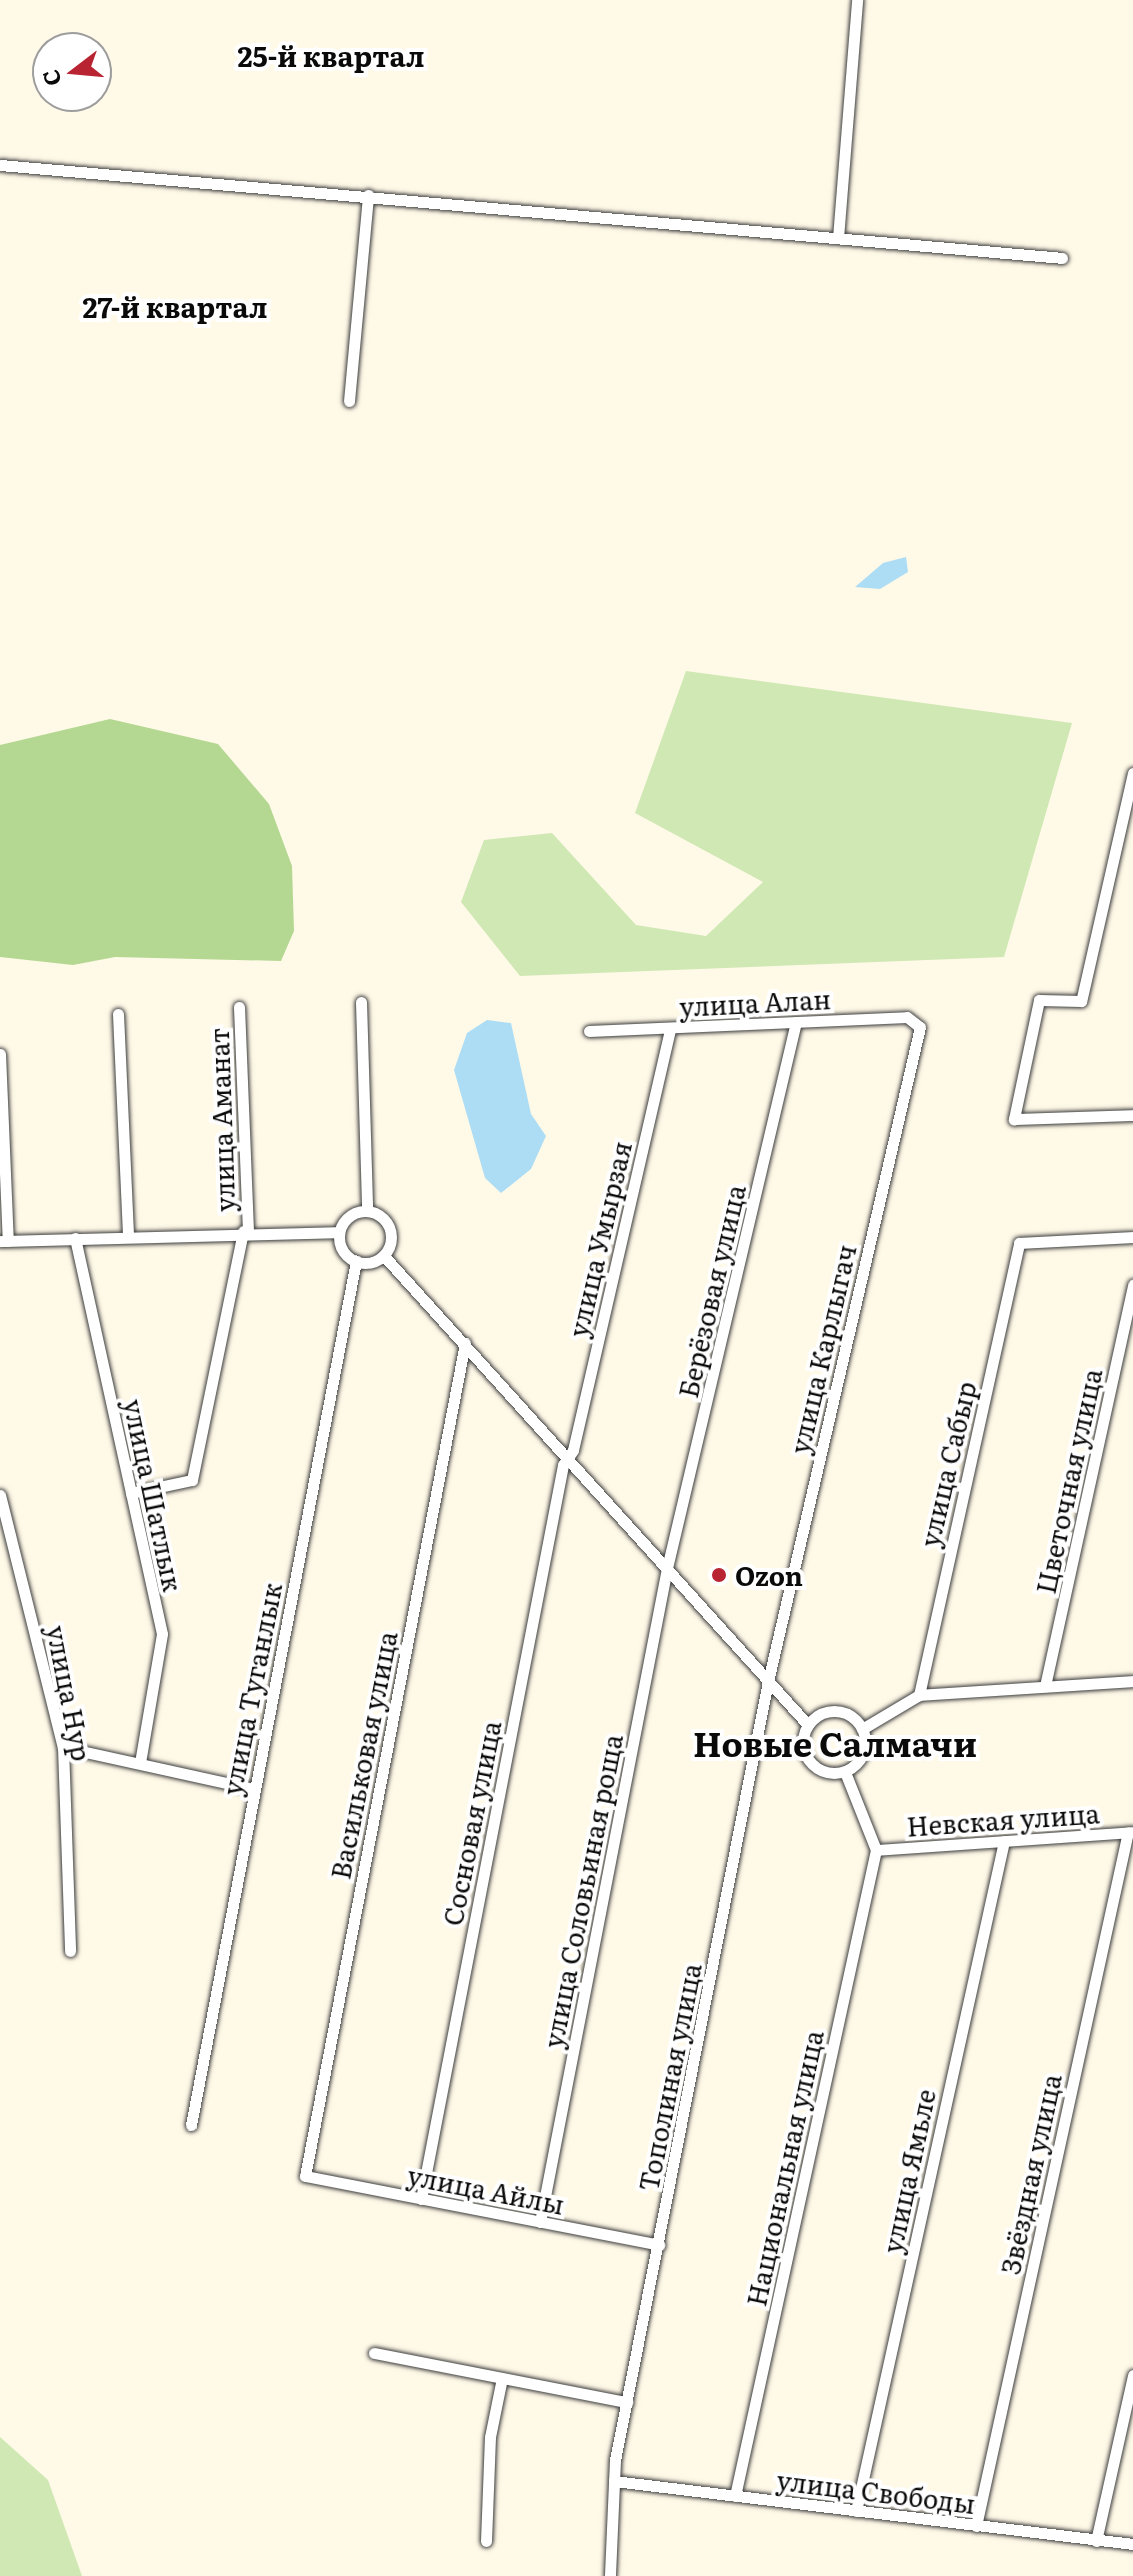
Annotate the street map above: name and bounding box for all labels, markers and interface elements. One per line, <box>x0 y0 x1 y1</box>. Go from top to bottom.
north arrow <box>32 32 112 112</box>
district label: 25-й квартал <box>238 38 424 72</box>
text: С <box>32 66 68 90</box>
district label: 27-й квартал <box>83 289 267 323</box>
street label: улица Алан <box>678 982 832 1022</box>
street label: улица Аманат <box>202 1027 240 1213</box>
street label: улица Умырзая <box>561 1138 637 1340</box>
street label: Берёзовая улица <box>671 1181 751 1401</box>
street label: улица Карлыгач <box>783 1241 861 1457</box>
street label: Цветочная улица <box>1029 1366 1107 1596</box>
street label: улица Сабыр <box>913 1378 981 1550</box>
street label: улица Шатлык <box>118 1396 190 1594</box>
place label: Ozon <box>735 1559 803 1591</box>
marker: Ozon <box>710 1566 728 1584</box>
street label: улица Туганлык <box>215 1580 287 1798</box>
street label: улица Нур <box>42 1623 98 1763</box>
street label: Васильковая улица <box>324 1628 402 1882</box>
street label: Сосновая улица <box>436 1718 506 1928</box>
district label: Новые Салмачи <box>693 1723 977 1763</box>
street label: улица Соловьиная роща <box>536 1731 628 2051</box>
street label: Невская улица <box>906 1797 1100 1841</box>
street label: Тополиная улица <box>632 1960 706 2194</box>
street label: Национальная улица <box>740 2027 828 2309</box>
street label: Звёздная улица <box>994 2071 1066 2277</box>
street label: улица Ямьле <box>875 2086 941 2256</box>
street label: улица Айлы <box>405 2159 567 2219</box>
street label: улица Свободы <box>775 2463 977 2519</box>

